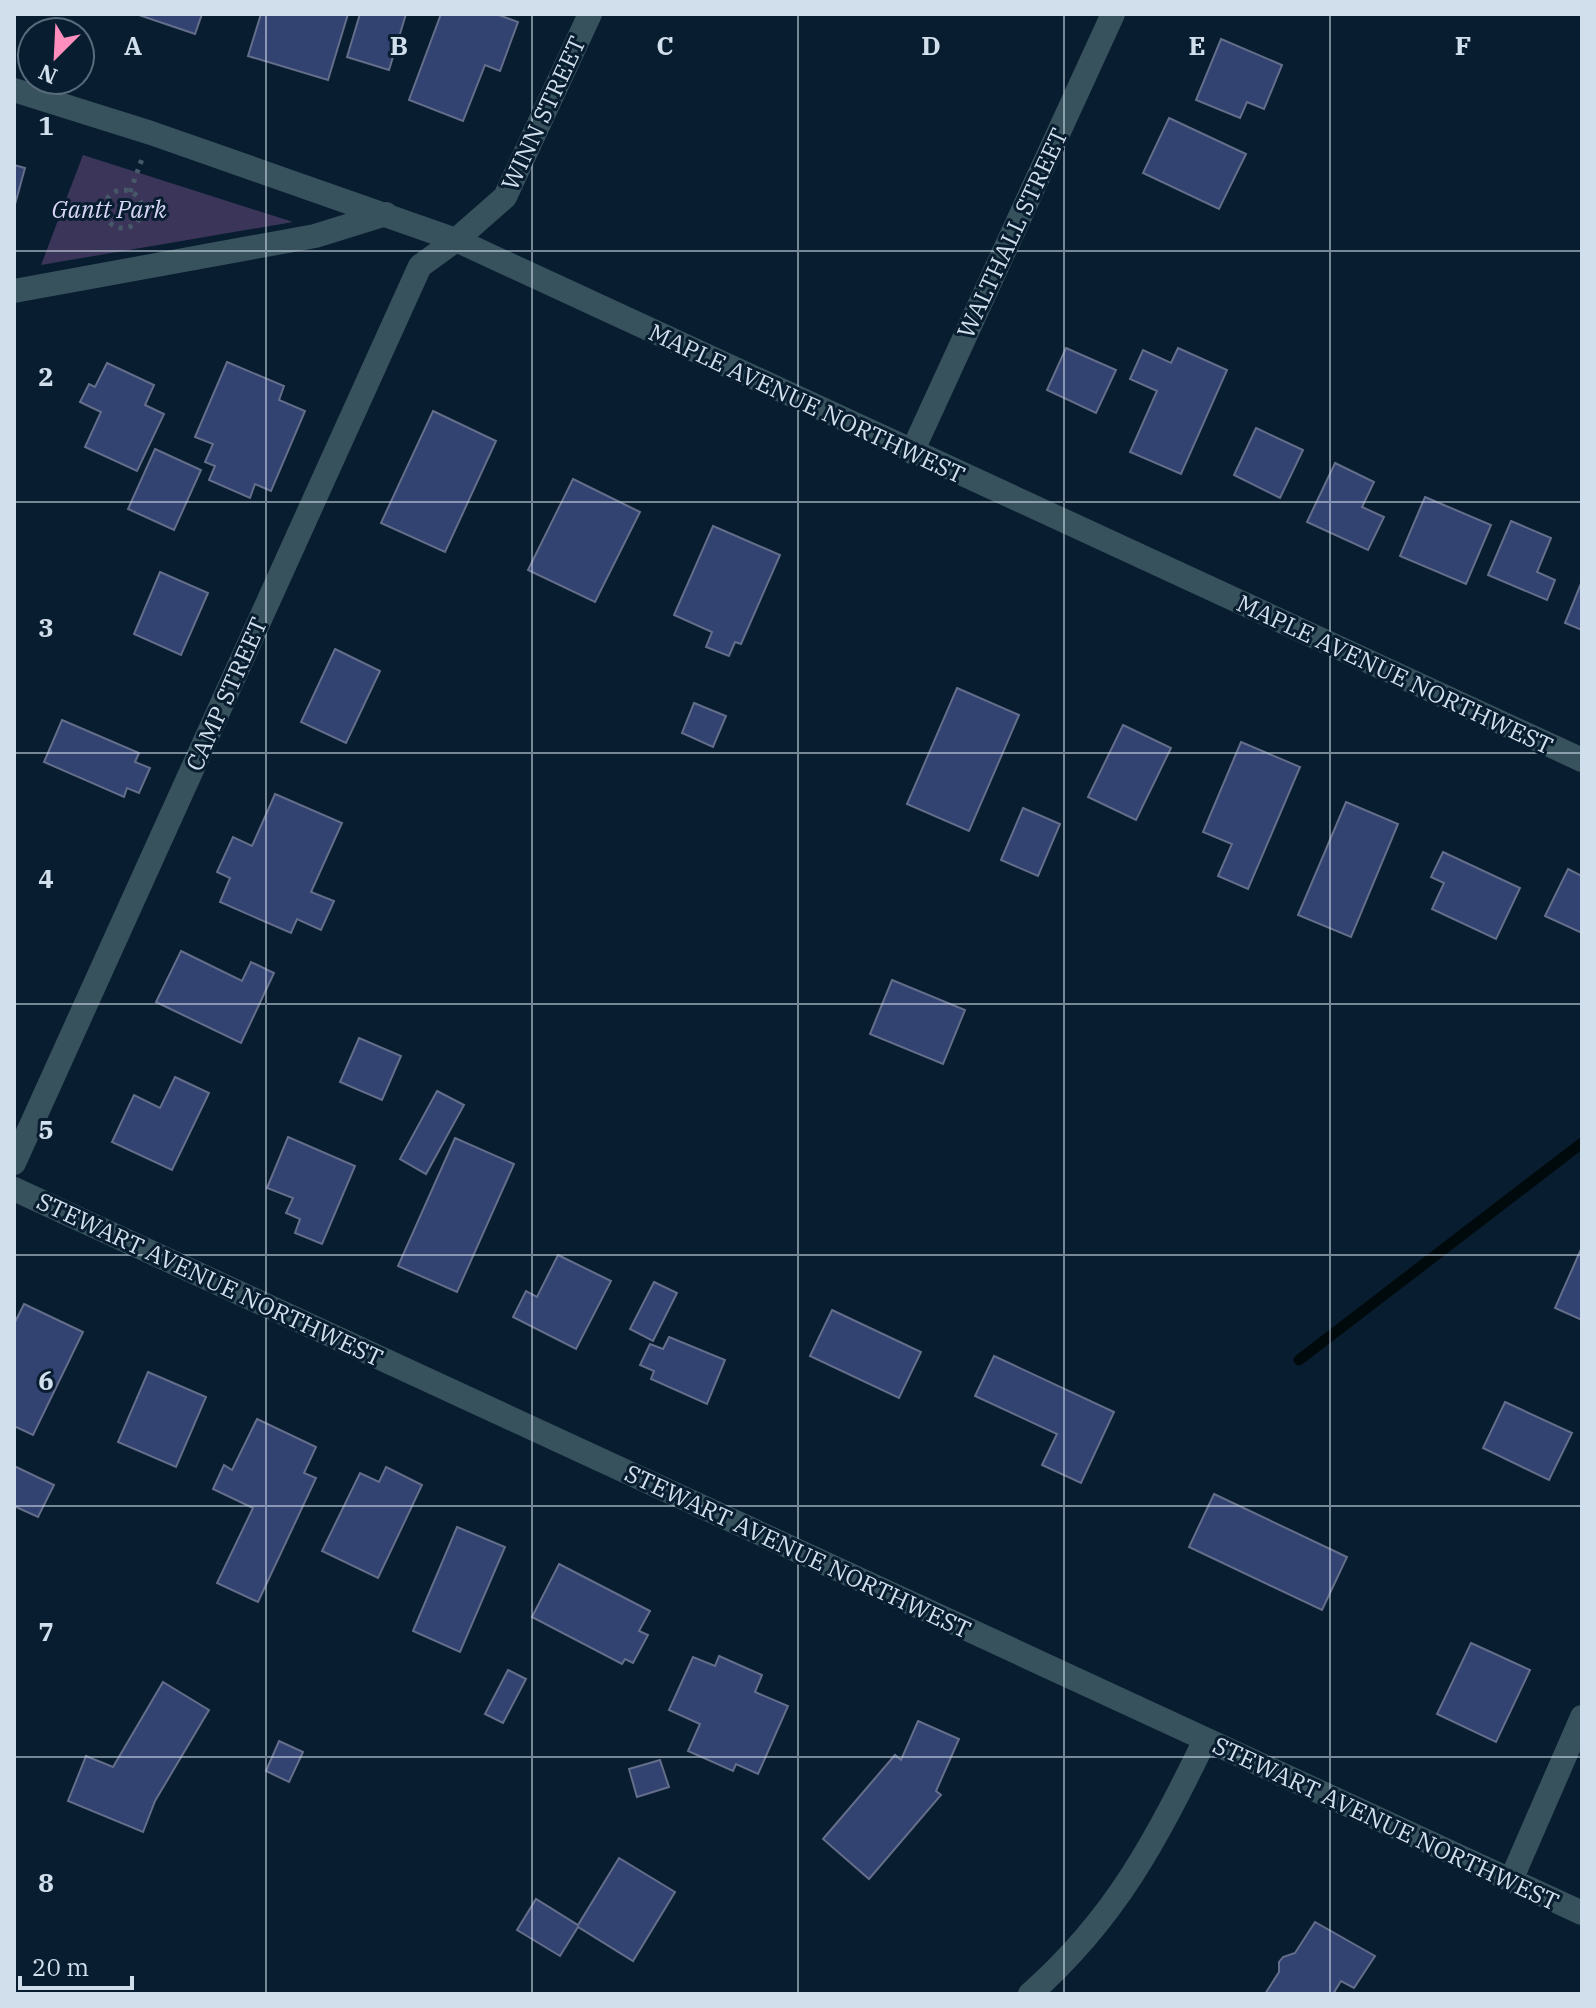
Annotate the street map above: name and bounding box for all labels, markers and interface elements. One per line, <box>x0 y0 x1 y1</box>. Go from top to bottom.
north arrow <box>16 16 96 96</box>
text: A <box>124 28 142 62</box>
text: B <box>390 28 408 62</box>
text: C <box>656 28 674 62</box>
text: D <box>921 28 941 62</box>
text: E <box>1188 28 1206 62</box>
text: F <box>1455 28 1471 62</box>
street label: WINN STREET <box>493 31 593 195</box>
text: N <box>34 58 62 92</box>
text: 1 <box>38 108 54 142</box>
street label: WALTHALL STREET <box>949 123 1075 343</box>
park label: Gantt Park <box>52 193 167 225</box>
street label: MAPLE AVENUE NORTHWEST <box>644 315 970 491</box>
text: 2 <box>38 359 54 393</box>
street label: MAPLE AVENUE NORTHWEST <box>1232 586 1558 762</box>
text: 3 <box>38 610 54 644</box>
street label: CAMP STREET <box>178 612 274 776</box>
text: 4 <box>38 861 54 895</box>
text: 5 <box>38 1112 54 1146</box>
street label: STEWART AVENUE NORTHWEST <box>32 1185 388 1373</box>
text: 6 <box>38 1363 54 1397</box>
street label: STEWART AVENUE NORTHWEST <box>620 1457 976 1645</box>
text: 7 <box>38 1614 54 1648</box>
street label: STEWART AVENUE NORTHWEST <box>1208 1729 1564 1917</box>
text: 8 <box>38 1865 54 1899</box>
scale bar <box>20 1940 132 1990</box>
text: 20 m <box>32 1951 89 1983</box>

